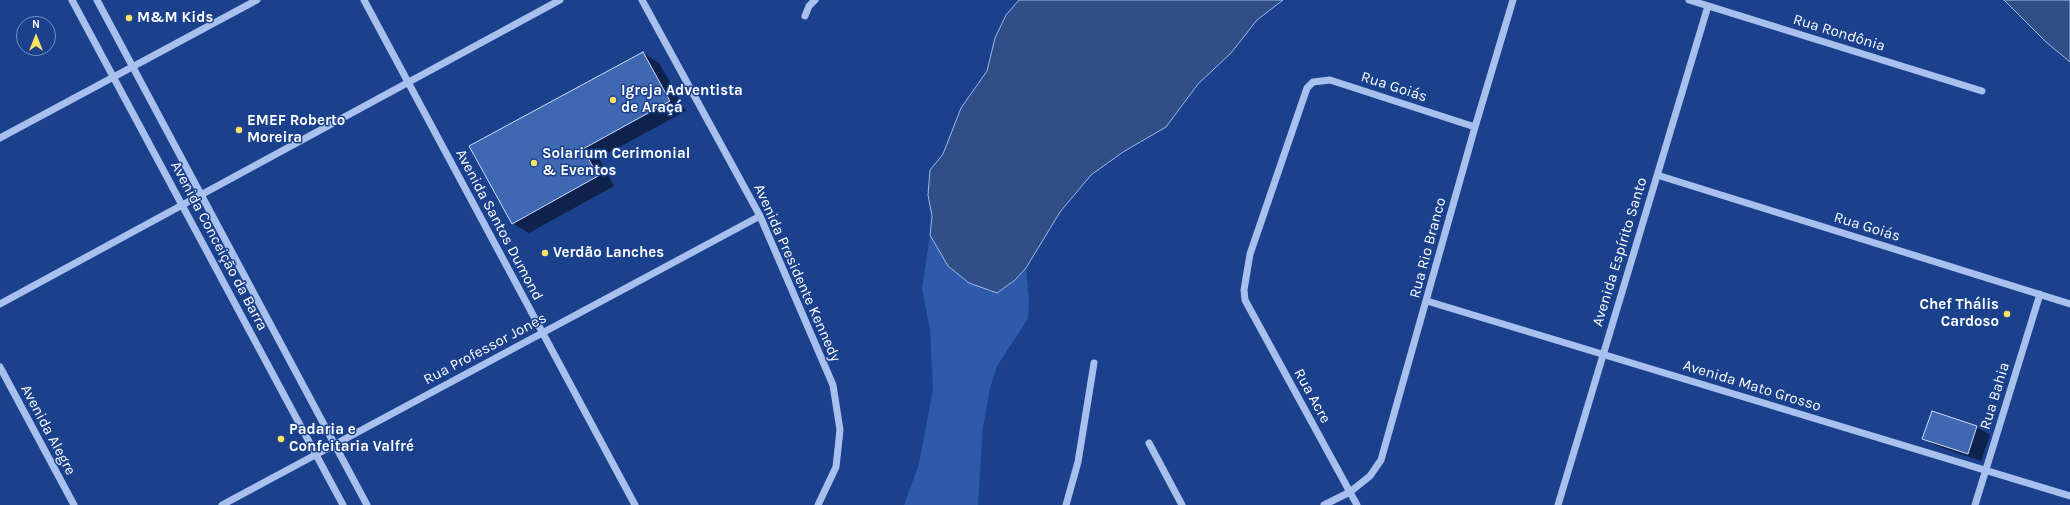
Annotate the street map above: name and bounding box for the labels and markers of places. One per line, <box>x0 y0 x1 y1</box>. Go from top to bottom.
place label: M&M Kids <box>137 9 213 27</box>
marker: M&M Kids <box>124 13 134 23</box>
place label: Igreja Adventista de Araçá <box>621 82 743 117</box>
marker: Igreja Adventista de Araçá <box>608 95 618 105</box>
place label: EMEF Roberto Moreira <box>247 112 345 147</box>
marker: EMEF Roberto Moreira <box>234 125 244 135</box>
place label: Solarium Cerimonial & Eventos <box>542 145 690 180</box>
marker: Solarium Cerimonial & Eventos <box>529 158 539 168</box>
place label: Verdão Lanches <box>553 244 664 262</box>
marker: Verdão Lanches <box>540 248 550 258</box>
place label: Chef Thális Cardoso <box>1919 296 1999 331</box>
marker: Chef Thális Cardoso <box>2002 309 2012 319</box>
place label: Padaria e Confeitaria Valfré <box>289 421 414 456</box>
marker: Padaria e Confeitaria Valfré <box>276 434 286 444</box>

